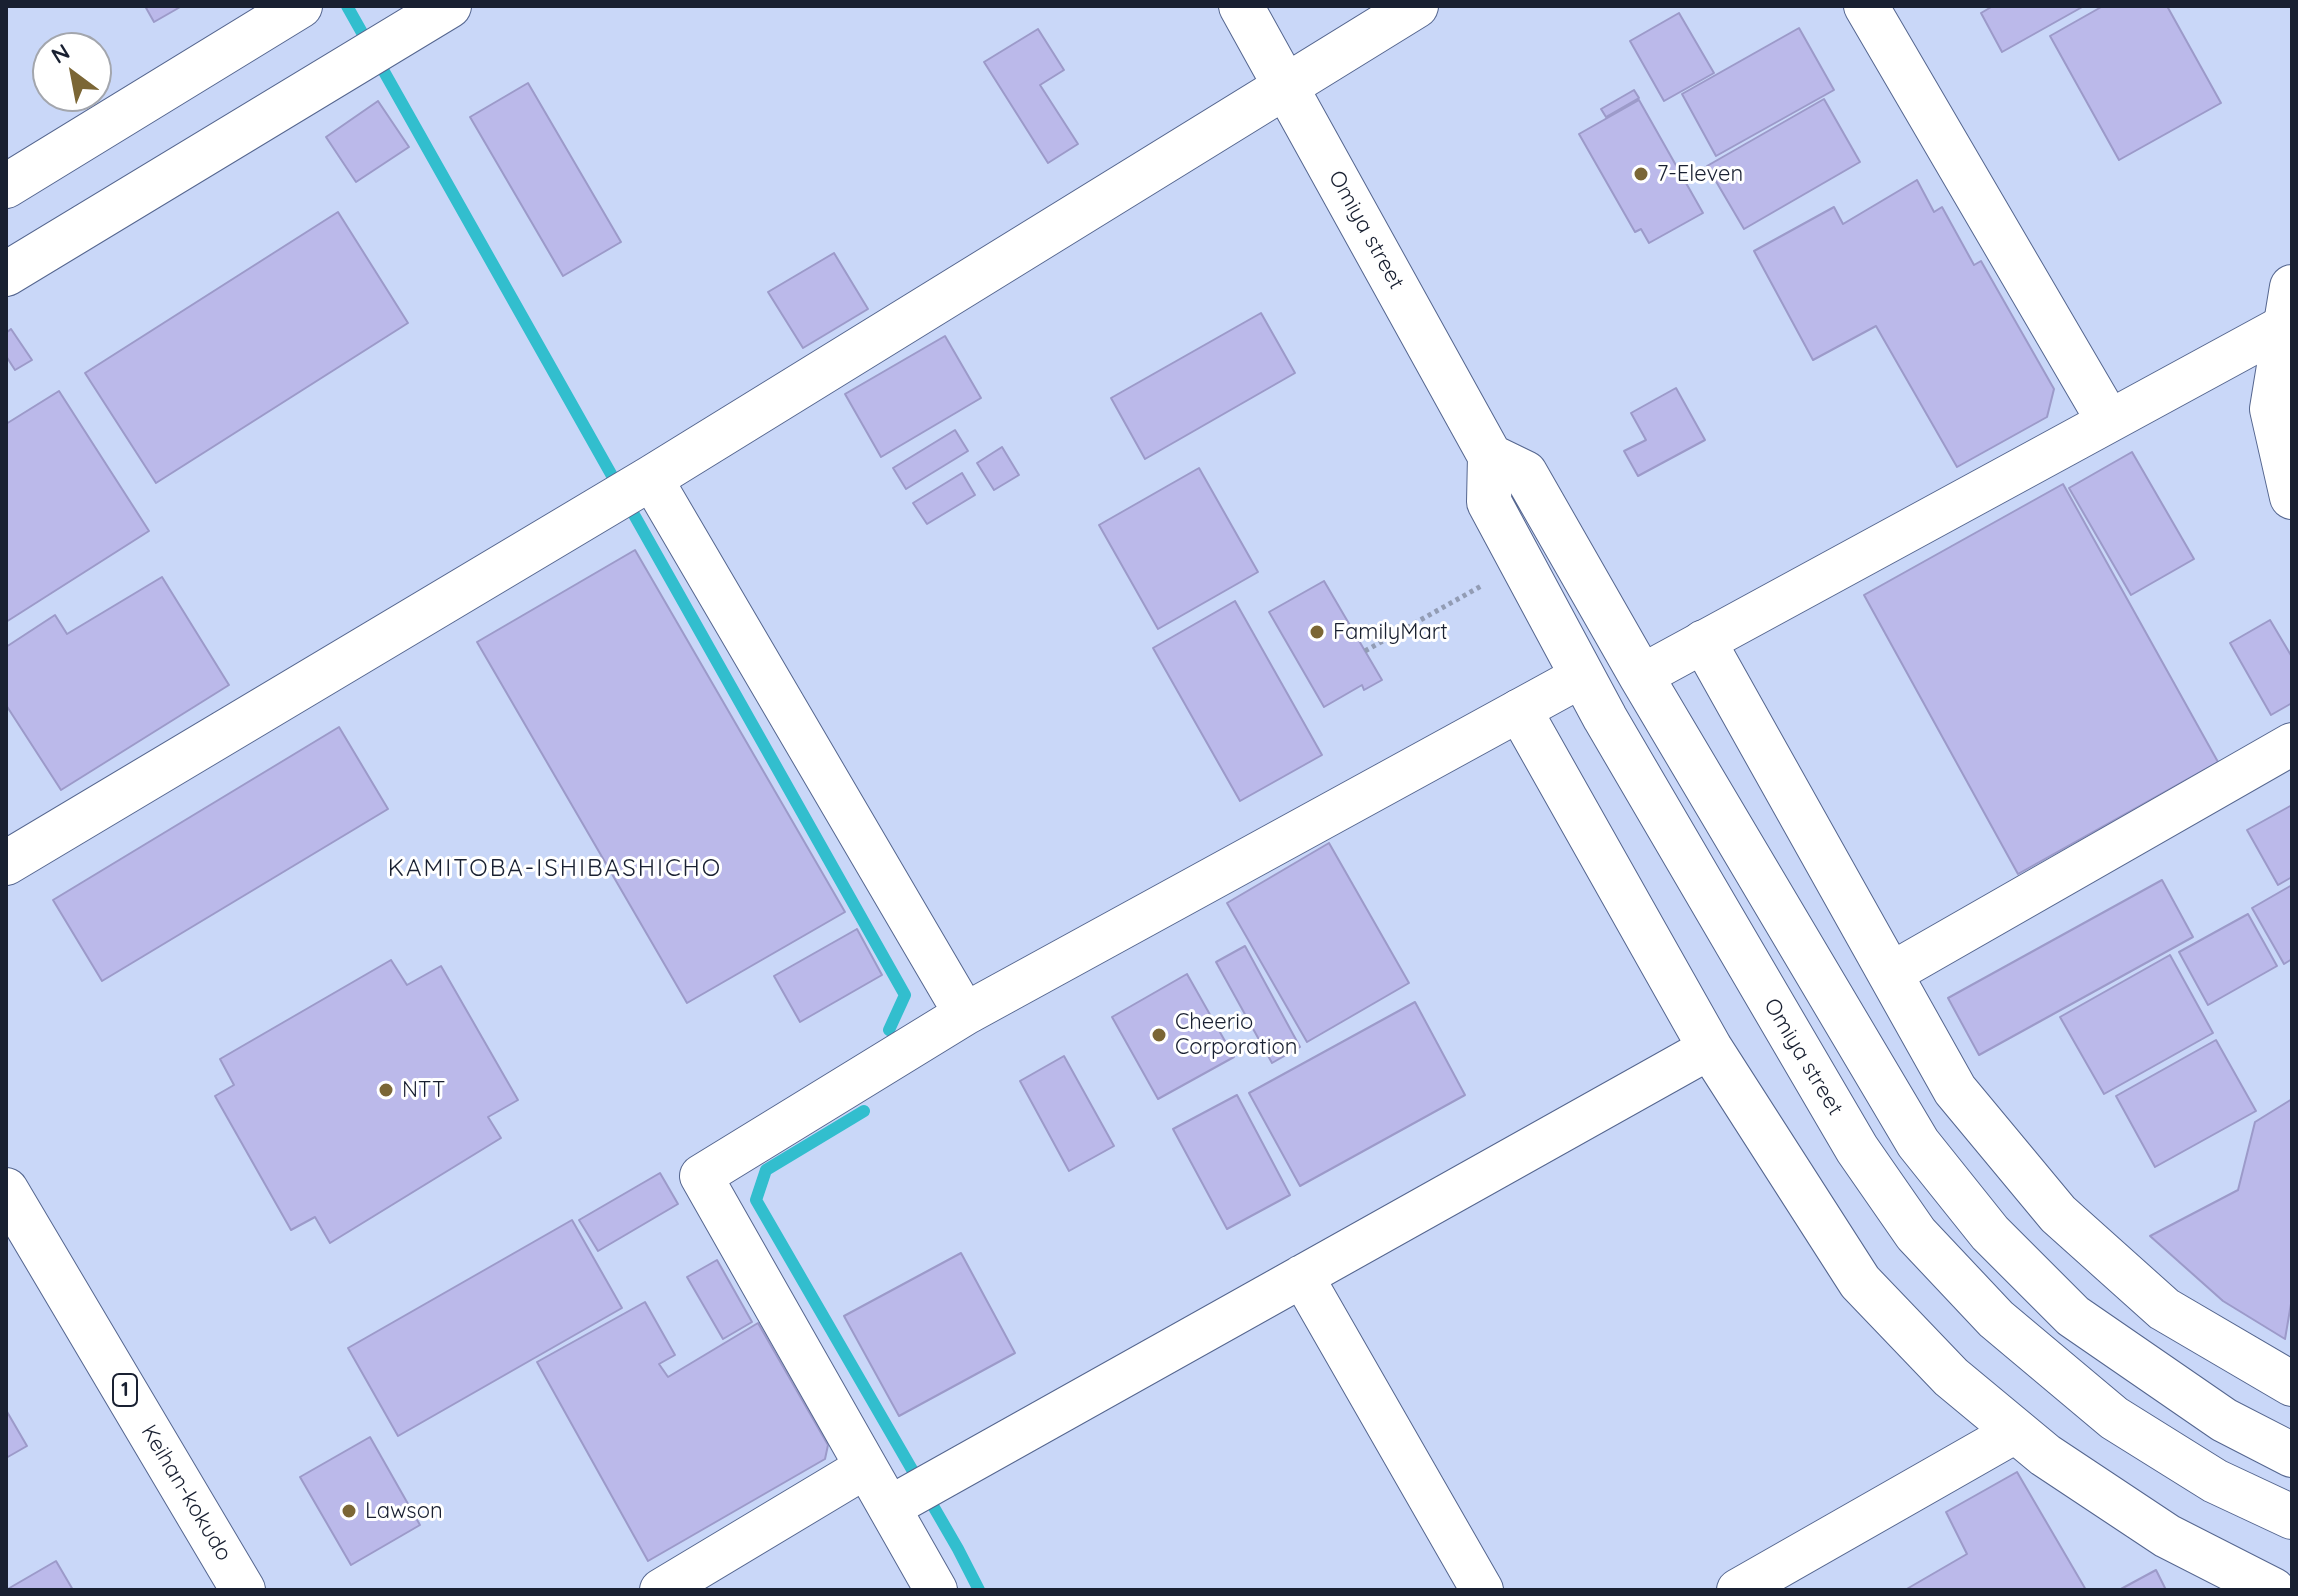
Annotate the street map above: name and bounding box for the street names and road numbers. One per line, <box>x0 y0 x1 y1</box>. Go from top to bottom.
street label: Omiya street <box>1323 166 1409 294</box>
street label: Omiya street <box>1758 994 1848 1120</box>
road number: 1 <box>113 1374 137 1406</box>
street label: Keihan-kokudo <box>135 1420 237 1566</box>

